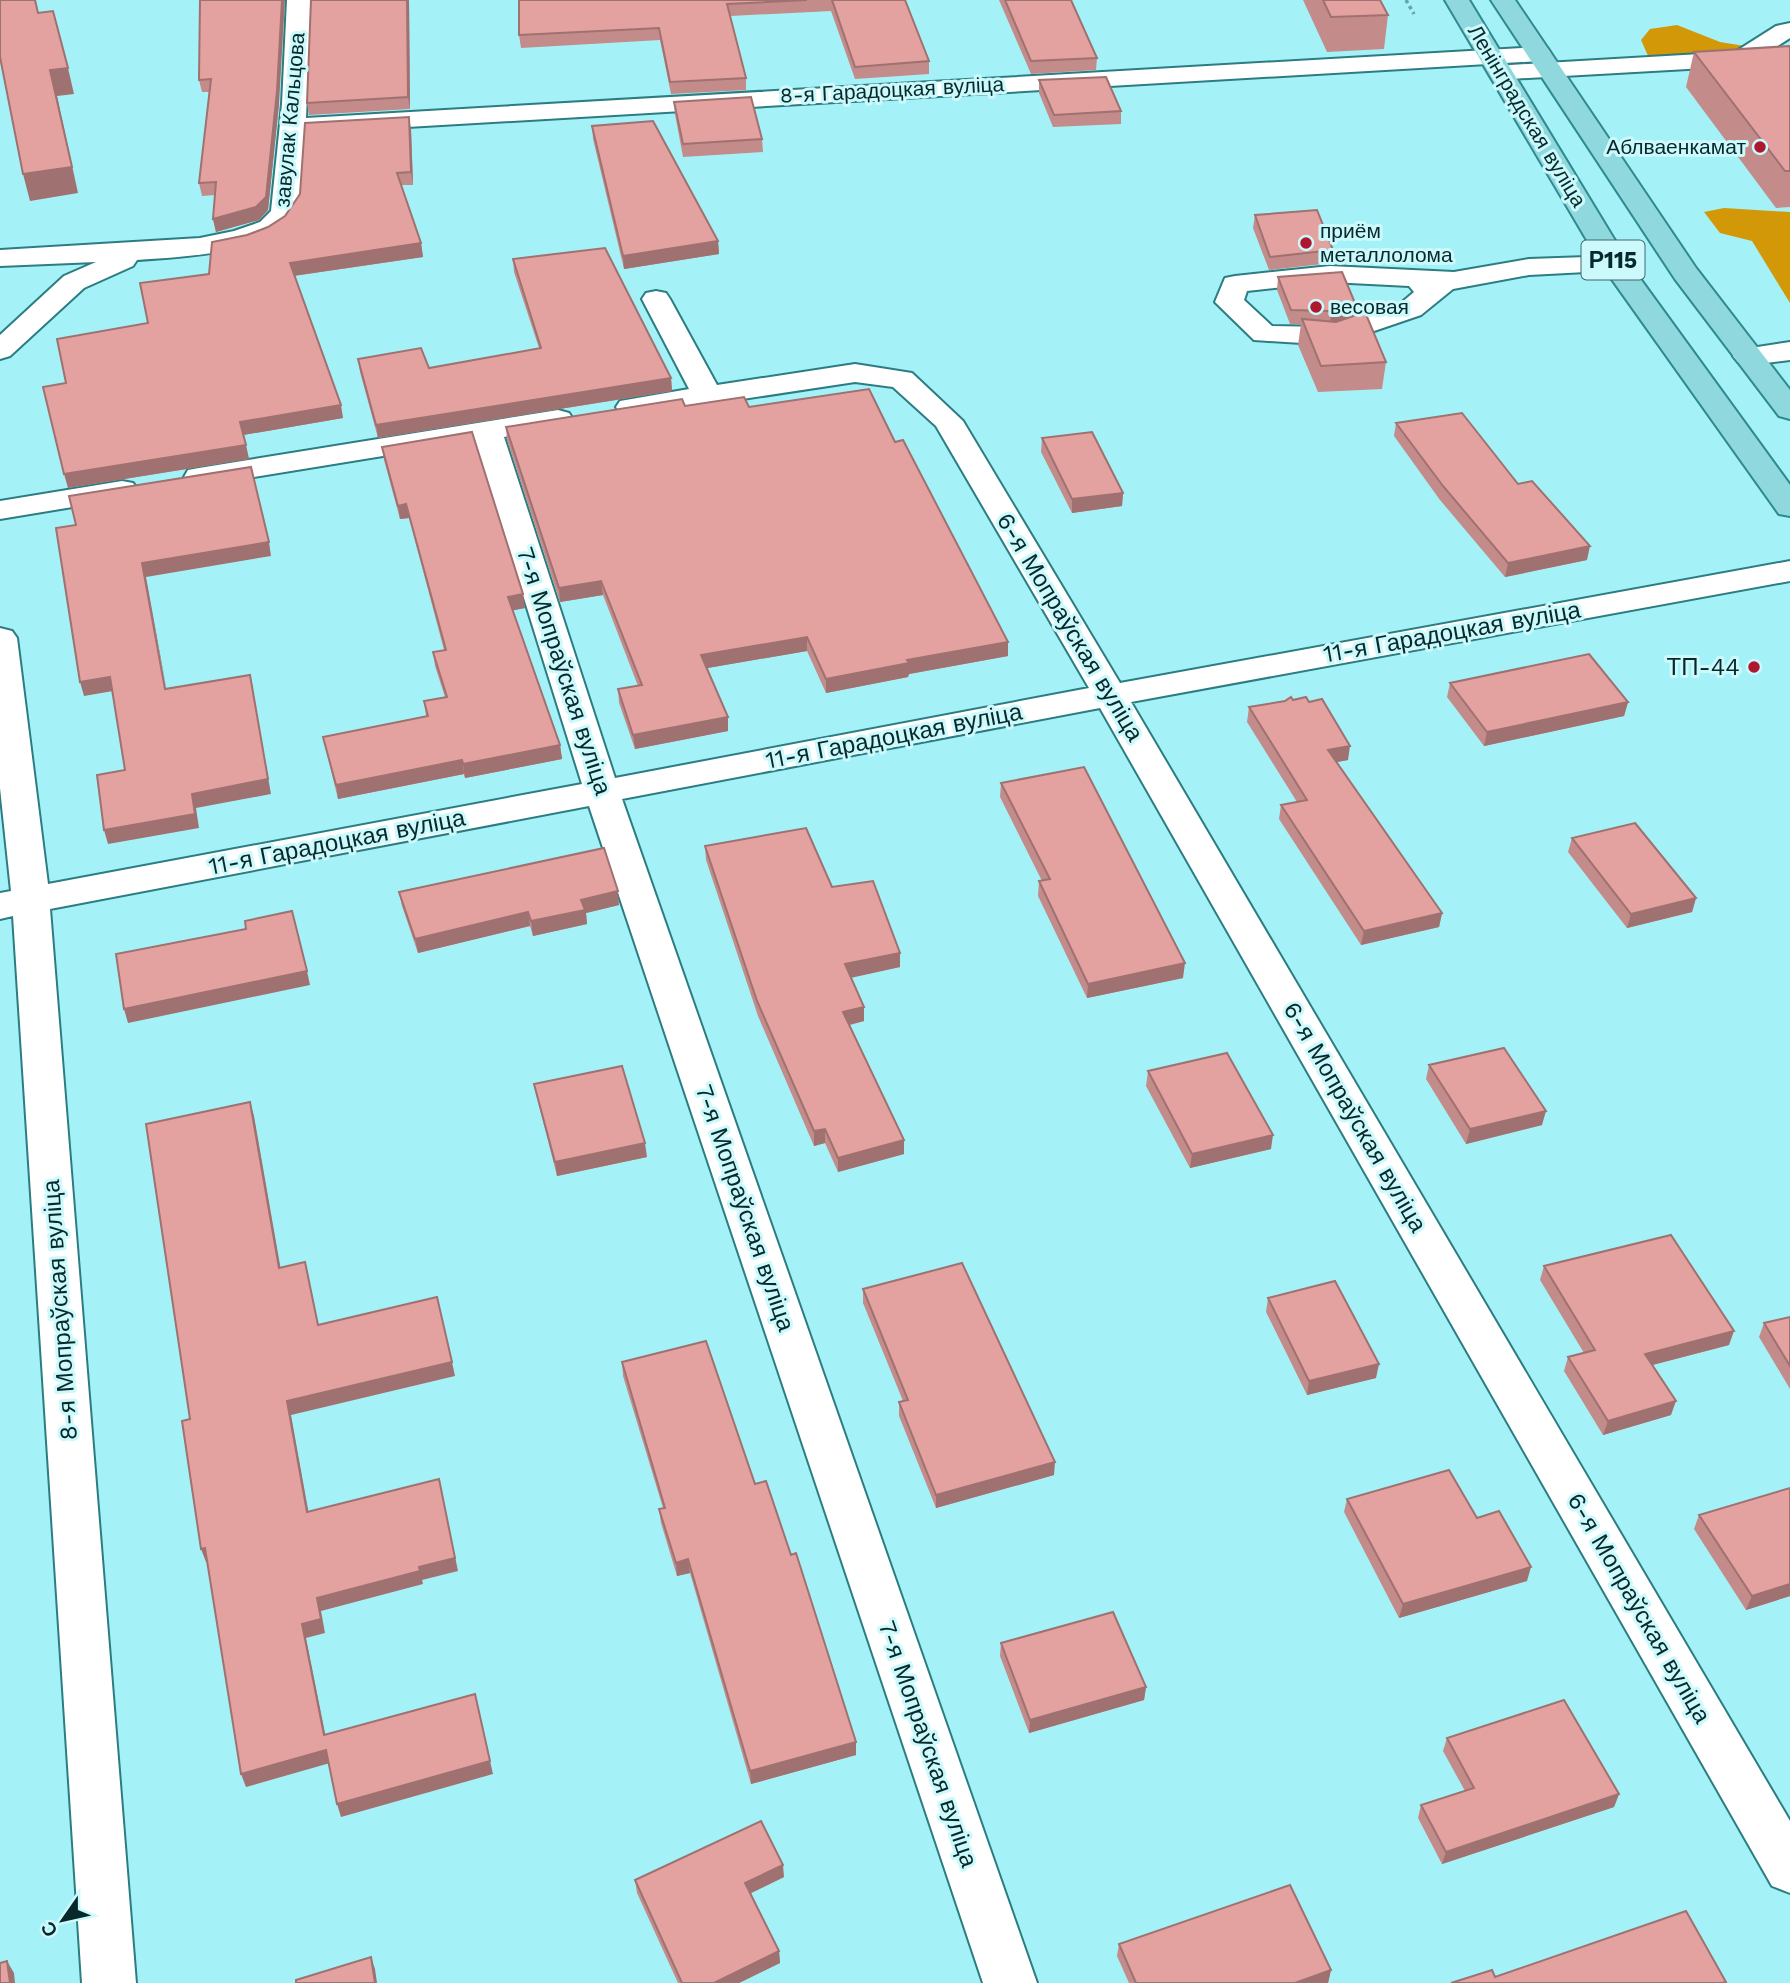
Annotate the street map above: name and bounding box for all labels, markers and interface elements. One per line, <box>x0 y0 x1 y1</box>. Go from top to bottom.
street label: Ленінградская вуліца <box>1463 20 1592 212</box>
street label: завулак Кальцова <box>269 31 310 208</box>
street label: 8-я Гарадоцкая вуліца <box>779 71 1005 108</box>
place label: Аблваенкамат <box>1606 134 1746 159</box>
marker: Аблваенкамат <box>1752 139 1768 155</box>
place label: приём металлолома <box>1320 218 1453 267</box>
marker: приём металлолома <box>1298 235 1314 251</box>
road number: Р115 <box>1582 241 1644 280</box>
place label: весовая <box>1330 294 1409 319</box>
marker: весовая <box>1308 299 1324 315</box>
street label: 6-я Мопраўская вуліца <box>991 508 1150 747</box>
street label: 7-я Мопраўская вуліца <box>511 544 617 799</box>
street label: 11-я Гарадоцкая вуліца <box>1321 595 1583 668</box>
place label: ТП-44 <box>1667 653 1740 681</box>
marker: ТП-44 <box>1746 659 1762 675</box>
street label: 11-я Гарадоцкая вуліца <box>763 697 1025 775</box>
street label: 11-я Гарадоцкая вуліца <box>206 803 468 881</box>
street label: 6-я Мопраўская вуліца <box>1278 997 1433 1238</box>
street label: 7-я Мопраўская вуліца <box>690 1081 801 1335</box>
street label: 8-я Мопраўская вуліца <box>37 1178 83 1441</box>
street label: 6-я Мопраўская вуліца <box>1562 1488 1717 1729</box>
street label: 7-я Мопраўская вуліца <box>873 1617 984 1871</box>
north arrow <box>28 1885 98 1955</box>
text: С <box>36 1917 63 1941</box>

